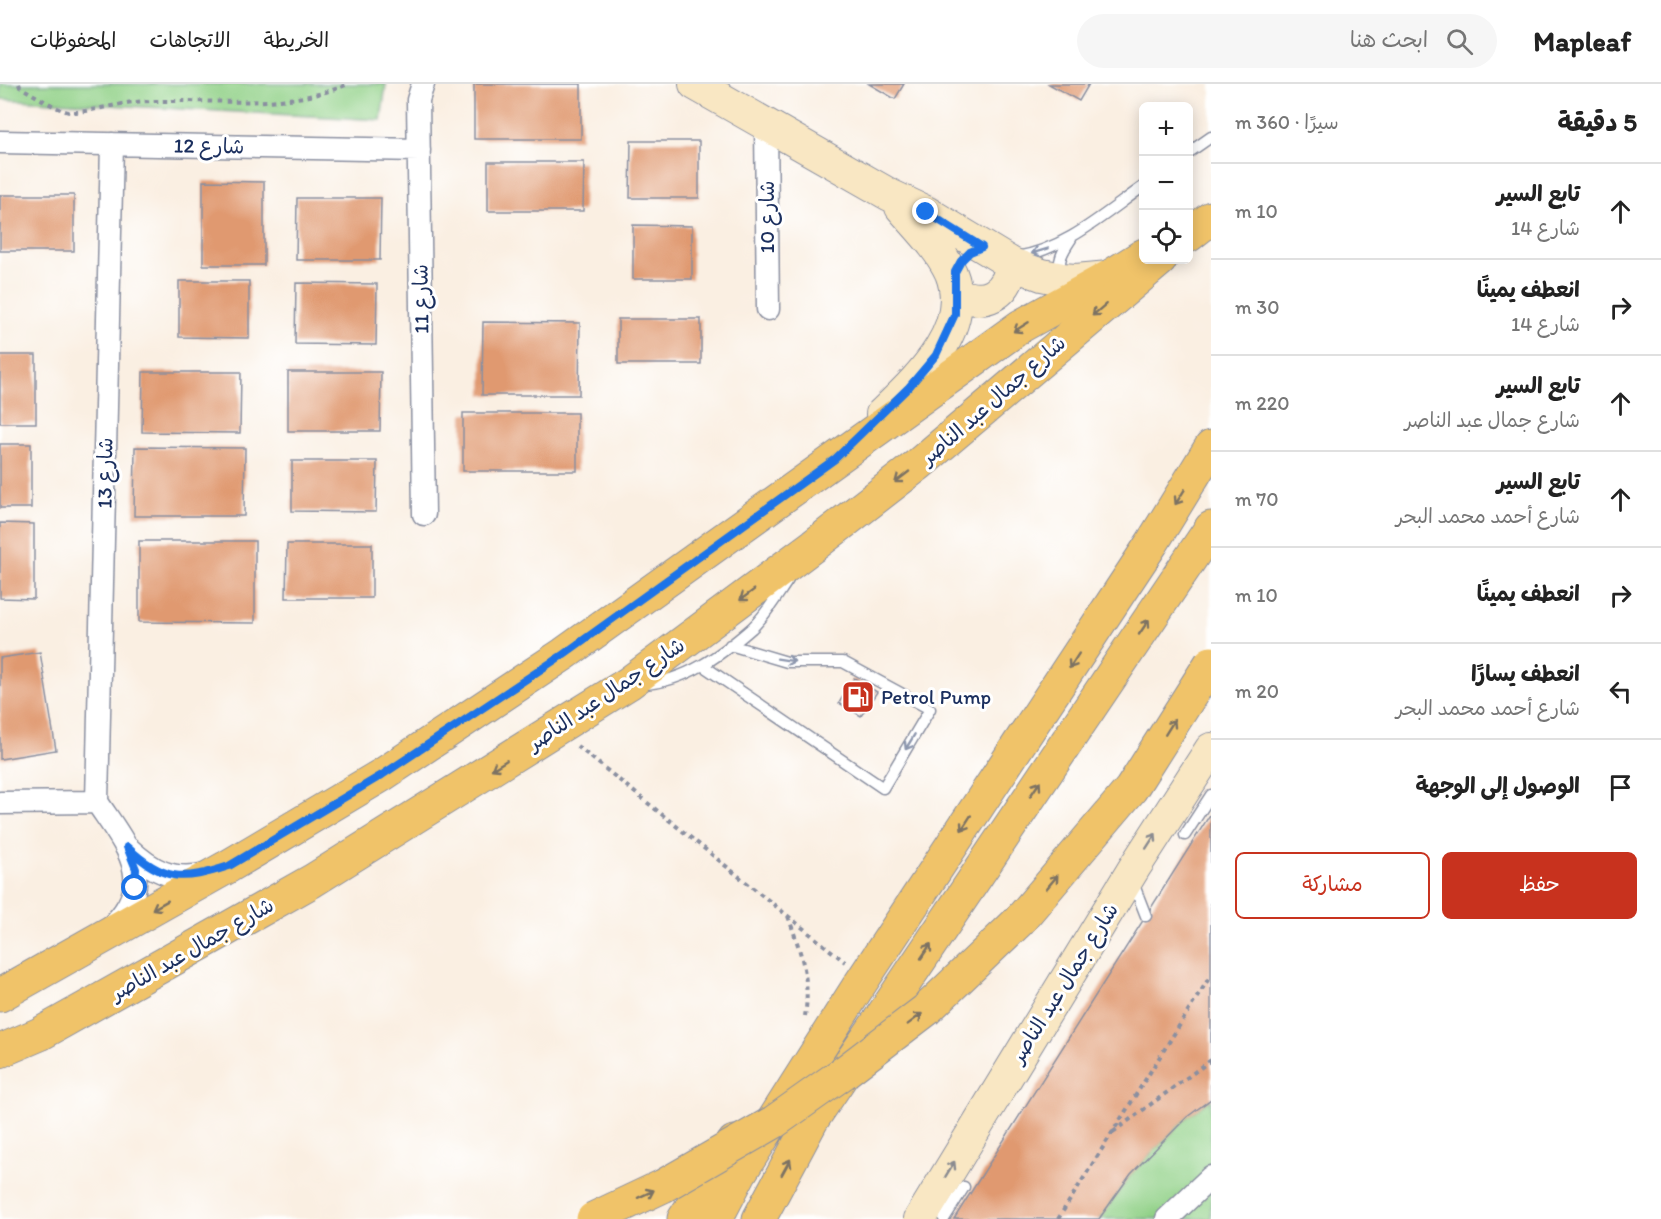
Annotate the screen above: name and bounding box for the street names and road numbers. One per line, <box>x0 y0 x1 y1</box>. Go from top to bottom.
street label: شارع 12 <box>173 132 245 162</box>
street label: شارع 10 <box>754 181 782 253</box>
street label: شارع 11 <box>407 264 437 334</box>
street label: شارع جمال عبد الناصر <box>913 330 1072 473</box>
street label: شارع 13 <box>91 437 121 509</box>
street label: شارع جمال عبد الناصر <box>521 632 691 759</box>
street label: شارع جمال عبد الناصر <box>104 892 279 1009</box>
street label: شارع جمال عبد الناصر <box>1003 898 1126 1071</box>

